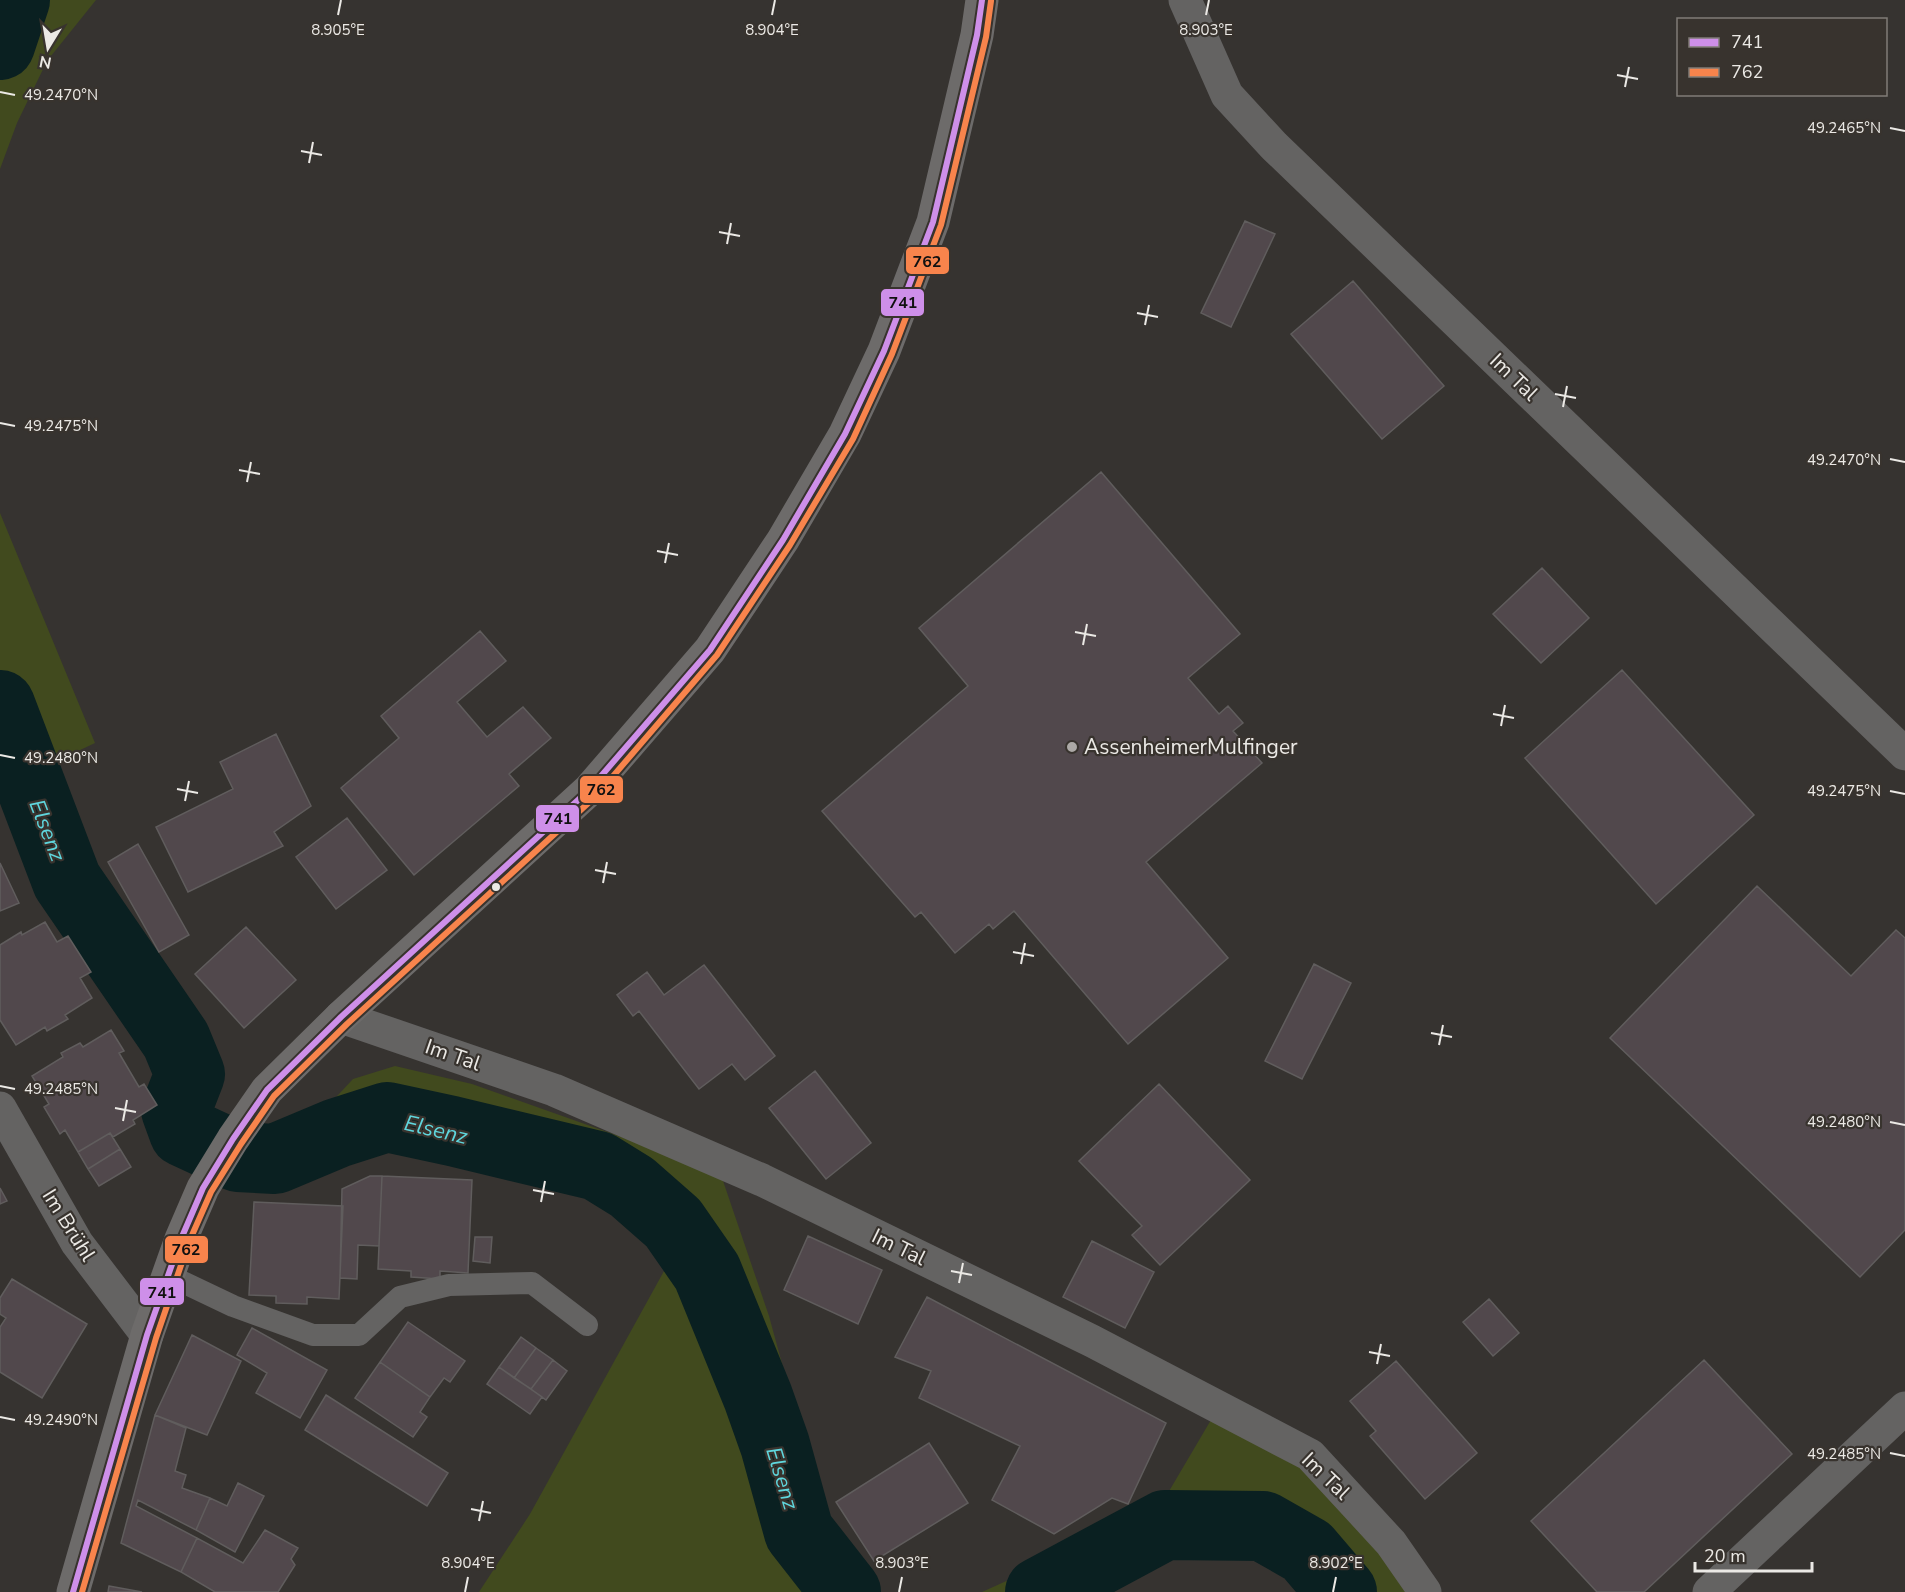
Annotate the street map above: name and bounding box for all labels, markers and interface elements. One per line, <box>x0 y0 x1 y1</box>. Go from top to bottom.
north arrow <box>18 18 78 78</box>
legend <box>1677 18 1887 96</box>
text: 8.905°E <box>311 20 365 40</box>
text: 8.904°E <box>745 20 799 40</box>
text: 8.903°E <box>1179 20 1233 40</box>
text: 741 <box>1731 30 1763 54</box>
text: N <box>37 50 53 74</box>
text: 762 <box>1731 60 1763 84</box>
text: 49.2470°N <box>24 85 98 105</box>
text: 49.2465°N <box>1807 118 1881 138</box>
line badge: 762 <box>905 246 950 275</box>
text: 762 <box>913 251 941 273</box>
line badge: 741 <box>880 288 925 317</box>
text: 741 <box>889 292 917 314</box>
street label: Im Tal <box>1484 347 1545 407</box>
text: 49.2475°N <box>24 416 98 436</box>
text: 49.2470°N <box>1807 450 1881 470</box>
place label: AssenheimerMulfinger <box>1084 733 1298 761</box>
marker: AssenheimerMulfinger <box>1065 740 1079 754</box>
text: 49.2480°N <box>24 748 98 768</box>
line badge: 762 <box>579 775 624 804</box>
text: 762 <box>587 779 615 801</box>
text: 49.2475°N <box>1807 781 1881 801</box>
water label: Elsenz <box>22 795 73 866</box>
line badge: 741 <box>535 804 580 833</box>
text: 741 <box>544 808 572 830</box>
unlabelled marker <box>490 881 502 893</box>
street label: Im Tal <box>421 1032 485 1078</box>
text: 49.2485°N <box>24 1079 98 1099</box>
water label: Elsenz <box>401 1108 471 1152</box>
text: 49.2480°N <box>1807 1112 1881 1132</box>
street label: Im Brühl <box>36 1183 103 1267</box>
street label: Im Tal <box>867 1222 932 1272</box>
line badge: 762 <box>164 1235 209 1264</box>
text: 762 <box>172 1239 200 1261</box>
line badge: 741 <box>139 1277 185 1306</box>
text: 741 <box>148 1282 176 1304</box>
text: 49.2490°N <box>24 1410 98 1430</box>
water label: Elsenz <box>758 1443 806 1514</box>
text: 49.2485°N <box>1807 1444 1881 1464</box>
street label: Im Tal <box>1296 1446 1357 1506</box>
scale bar <box>1695 1535 1812 1573</box>
text: 20 m <box>1704 1544 1746 1568</box>
text: 8.904°E <box>441 1553 495 1573</box>
text: 8.903°E <box>875 1553 929 1573</box>
text: 8.902°E <box>1309 1553 1363 1573</box>

